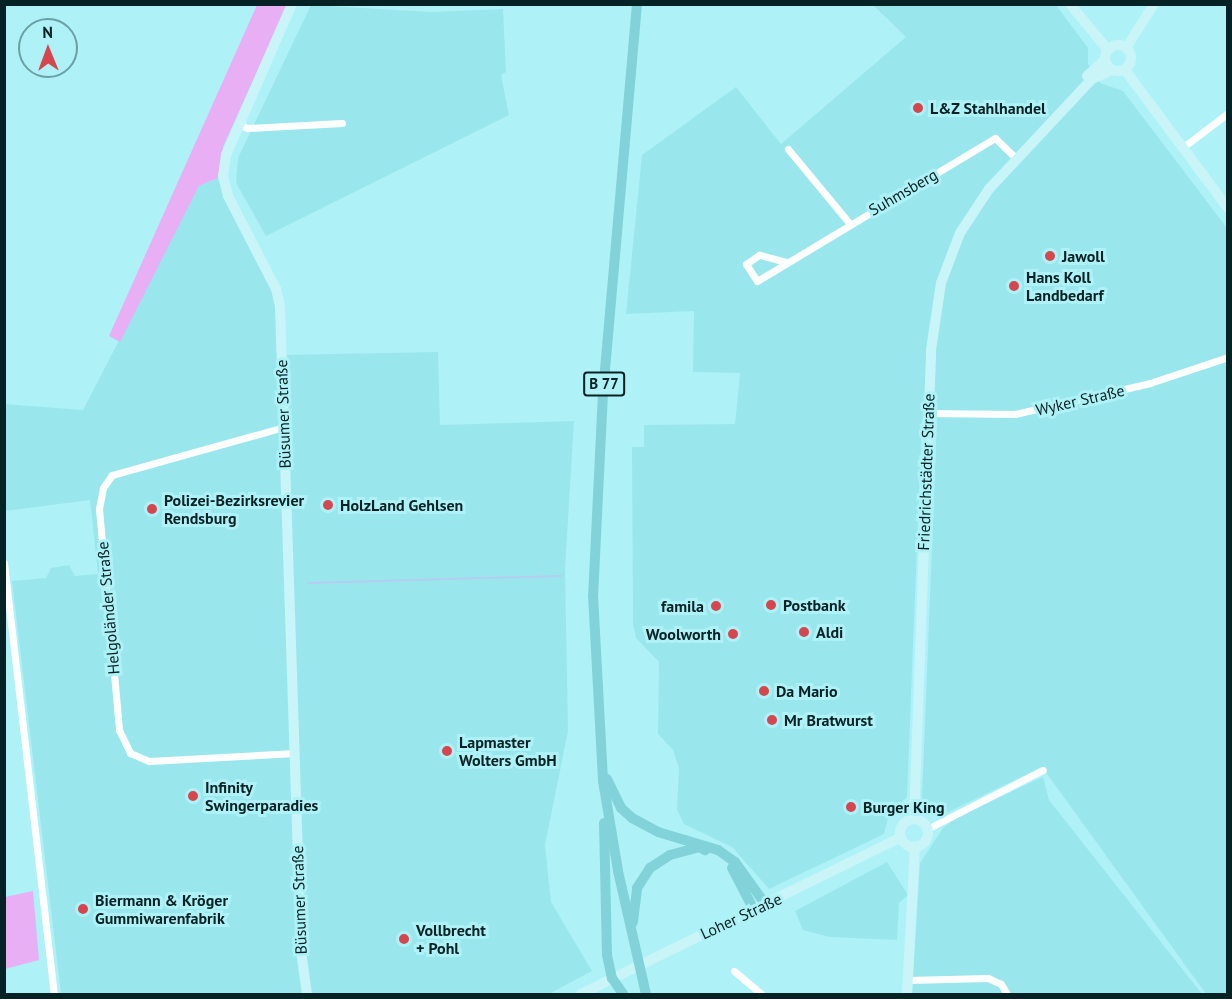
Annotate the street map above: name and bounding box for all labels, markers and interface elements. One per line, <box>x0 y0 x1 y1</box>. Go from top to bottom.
north arrow <box>18 18 78 78</box>
text: N <box>42 22 53 42</box>
place label: L&Z Stahlhandel <box>930 98 1046 118</box>
marker: L&Z Stahlhandel <box>911 101 925 115</box>
street label: Suhmsberg <box>865 165 941 219</box>
place label: Jawoll <box>1062 246 1105 266</box>
marker: Jawoll <box>1043 249 1057 263</box>
place label: Hans Koll Landbedarf <box>1026 267 1104 305</box>
marker: Hans Koll Landbedarf <box>1007 279 1021 293</box>
street label: Büsumer Straße <box>272 359 294 469</box>
road number: B 77 <box>583 372 625 396</box>
street label: Wyker Straße <box>1034 380 1126 420</box>
street label: Friedrichstädter Straße <box>914 393 938 551</box>
place label: Polizei-Bezirksrevier Rendsburg <box>164 490 304 528</box>
place label: HolzLand Gehlsen <box>340 495 463 515</box>
marker: HolzLand Gehlsen <box>321 498 335 512</box>
marker: Polizei-Bezirksrevier Rendsburg <box>145 502 159 516</box>
street label: Helgoländer Straße <box>93 541 123 675</box>
place label: Postbank <box>783 595 846 615</box>
place label: famila <box>661 596 704 616</box>
marker: Postbank <box>764 598 778 612</box>
marker: famila <box>709 599 723 613</box>
place label: Aldi <box>816 622 843 642</box>
place label: Woolworth <box>646 624 721 644</box>
marker: Aldi <box>797 625 811 639</box>
marker: Woolworth <box>726 627 740 641</box>
place label: Da Mario <box>776 681 838 701</box>
marker: Da Mario <box>757 684 771 698</box>
place label: Mr Bratwurst <box>784 710 873 730</box>
marker: Mr Bratwurst <box>765 713 779 727</box>
place label: Lapmaster Wolters GmbH <box>459 732 557 770</box>
marker: Lapmaster Wolters GmbH <box>440 744 454 758</box>
place label: Infinity Swingerparadies <box>205 777 318 815</box>
marker: Infinity Swingerparadies <box>186 789 200 803</box>
place label: Burger King <box>863 797 945 817</box>
marker: Burger King <box>844 800 858 814</box>
street label: Büsumer Straße <box>288 845 310 955</box>
street label: Loher Straße <box>697 889 785 943</box>
place label: Biermann & Kröger Gummiwarenfabrik <box>95 890 228 928</box>
marker: Biermann & Kröger Gummiwarenfabrik <box>76 902 90 916</box>
place label: Vollbrecht + Pohl <box>416 920 486 958</box>
marker: Vollbrecht + Pohl <box>397 932 411 946</box>

